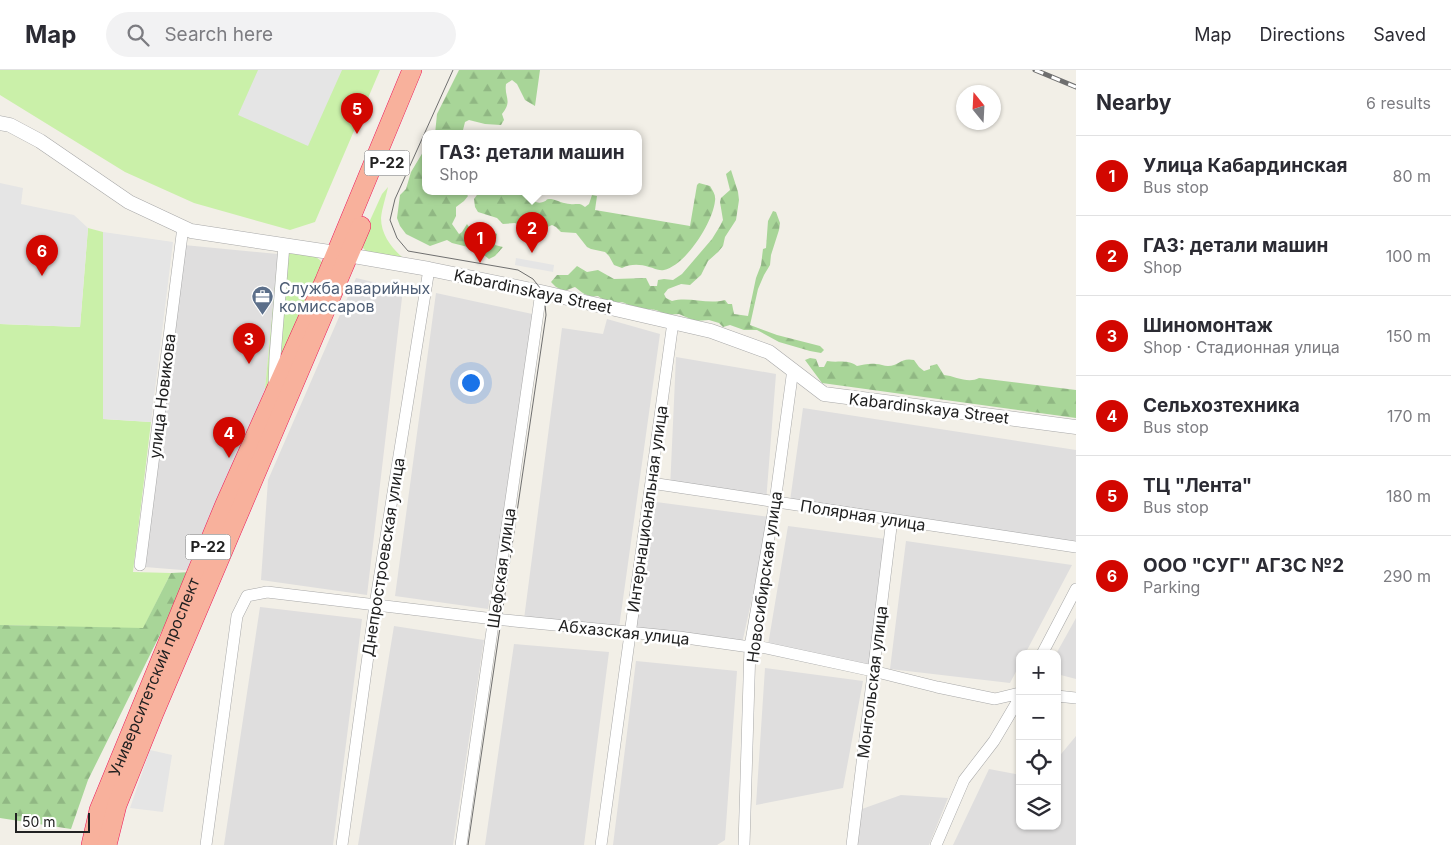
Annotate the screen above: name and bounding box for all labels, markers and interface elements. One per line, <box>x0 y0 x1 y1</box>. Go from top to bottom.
search box <box>106 12 456 57</box>
text: Map <box>25 20 76 49</box>
icon: search <box>124 21 152 49</box>
text: Search here <box>164 23 273 46</box>
text: Map <box>1194 24 1232 45</box>
text: Directions <box>1260 24 1345 45</box>
text: Saved <box>1373 24 1426 45</box>
north arrow <box>956 85 1001 130</box>
text: Nearby <box>1096 90 1171 115</box>
pin: 5 <box>341 93 373 134</box>
text: 6 results <box>1366 93 1431 113</box>
popup <box>422 130 642 195</box>
text: ГАЗ: детали машин <box>439 141 625 164</box>
road number: Р-22 <box>364 150 410 176</box>
text: Улица Кабардинская <box>1143 154 1347 177</box>
text: Shop <box>439 164 478 184</box>
text: 1 <box>1109 166 1115 186</box>
text: 80 m <box>1392 166 1431 186</box>
text: Bus stop <box>1143 177 1209 197</box>
pin: 2 <box>516 212 548 253</box>
pin: 1 <box>464 222 496 263</box>
text: ГАЗ: детали машин <box>1143 234 1328 257</box>
pin: 6 <box>26 235 58 276</box>
text: 2 <box>1107 246 1117 266</box>
text: 100 m <box>1386 246 1431 266</box>
text: Shop <box>1143 257 1182 277</box>
street label: Kabardinskaya Street <box>452 264 614 318</box>
place label: Служба аварийных комиссаров <box>279 278 431 316</box>
office icon: Служба аварийных комиссаров <box>251 285 275 316</box>
text: Шиномонтаж <box>1143 314 1273 337</box>
pin: 3 <box>233 323 265 364</box>
text: 3 <box>1107 326 1117 346</box>
text: 150 m <box>1386 326 1431 346</box>
street label: улица Новикова <box>144 332 180 460</box>
text: Shop · Стадионная улица <box>1143 337 1340 357</box>
your location <box>458 370 484 396</box>
street label: Kabardinskaya Street <box>848 388 1010 428</box>
text: Сельхозтехника <box>1143 394 1300 417</box>
street label: Интернациональная улица <box>623 404 671 614</box>
text: 4 <box>1107 406 1117 426</box>
text: 170 m <box>1387 406 1431 426</box>
pin: 4 <box>213 417 245 458</box>
text: Bus stop <box>1143 417 1209 437</box>
street label: Днепростроевская улица <box>357 456 409 658</box>
text: ТЦ "Лента" <box>1143 474 1252 497</box>
text: 5 <box>1107 486 1117 506</box>
text: 180 m <box>1386 486 1431 506</box>
street label: Новосибирская улица <box>742 490 786 664</box>
street label: Полярная улица <box>799 495 927 535</box>
text: Bus stop <box>1143 497 1209 517</box>
street label: Шефская улица <box>483 507 519 629</box>
road number: Р-22 <box>186 534 230 560</box>
text: ООО "СУГ" АГЗС №2 <box>1143 554 1344 577</box>
text: 6 <box>1107 566 1117 586</box>
text: 290 m <box>1383 566 1431 586</box>
street label: Университетский проспект <box>104 574 204 779</box>
text: Parking <box>1143 577 1200 597</box>
street label: Монгольская улица <box>853 605 891 759</box>
street label: Абхазская улица <box>557 615 691 649</box>
map controls <box>1016 650 1061 830</box>
button: + <box>1016 650 1061 695</box>
button: − <box>1016 695 1061 740</box>
button: locate <box>1016 740 1061 785</box>
button: layers <box>1016 785 1061 830</box>
scale bar <box>15 810 90 833</box>
text: 50 m <box>22 813 56 830</box>

